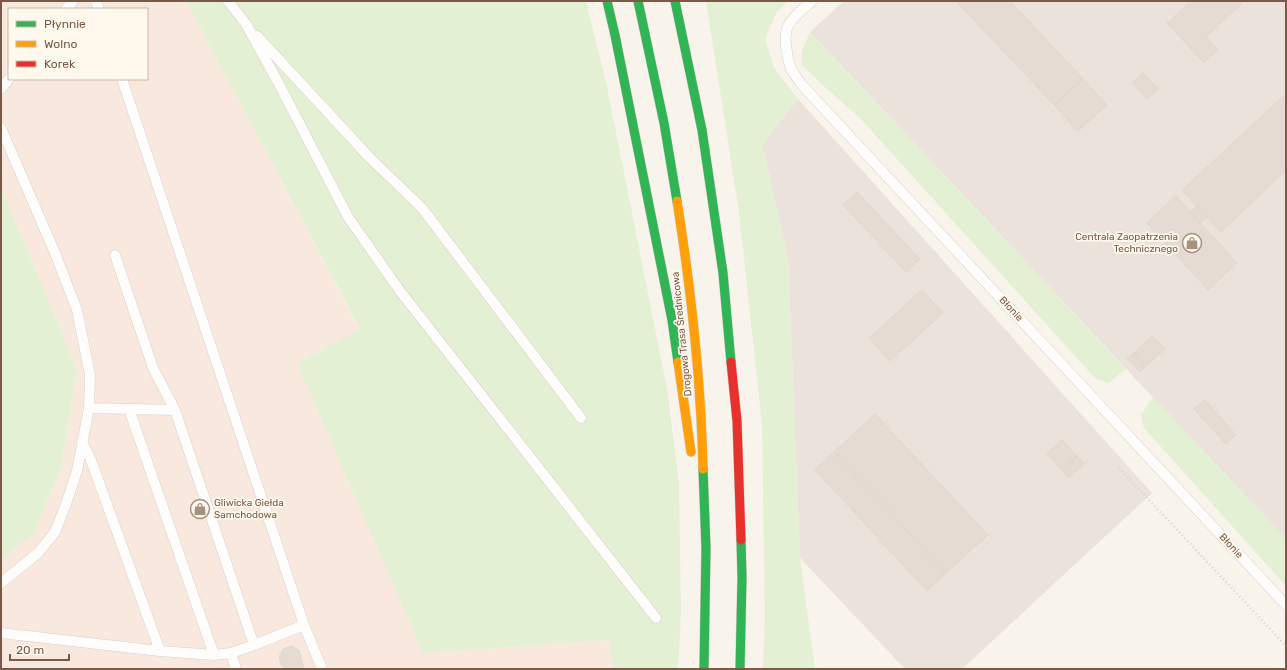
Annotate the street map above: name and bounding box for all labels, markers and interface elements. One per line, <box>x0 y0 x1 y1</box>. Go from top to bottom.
legend <box>8 8 148 80</box>
text: Płynnie <box>44 17 86 31</box>
text: Wolno <box>44 37 77 51</box>
text: Korek <box>44 57 76 71</box>
place label: Centrala Zaopatrzenia Technicznego <box>1075 231 1178 255</box>
shop icon: Centrala Zaopatrzenia Technicznego <box>1181 232 1203 254</box>
street label: Drogowa Trasa Średnicowa <box>669 271 695 397</box>
street label: Błonie <box>997 294 1026 324</box>
place label: Gliwicka Giełda Samchodowa <box>214 497 284 521</box>
shop icon: Gliwicka Giełda Samchodowa <box>189 498 211 520</box>
street label: Błonie <box>1217 531 1246 561</box>
scale bar <box>10 636 69 662</box>
text: 20 m <box>16 643 44 657</box>

